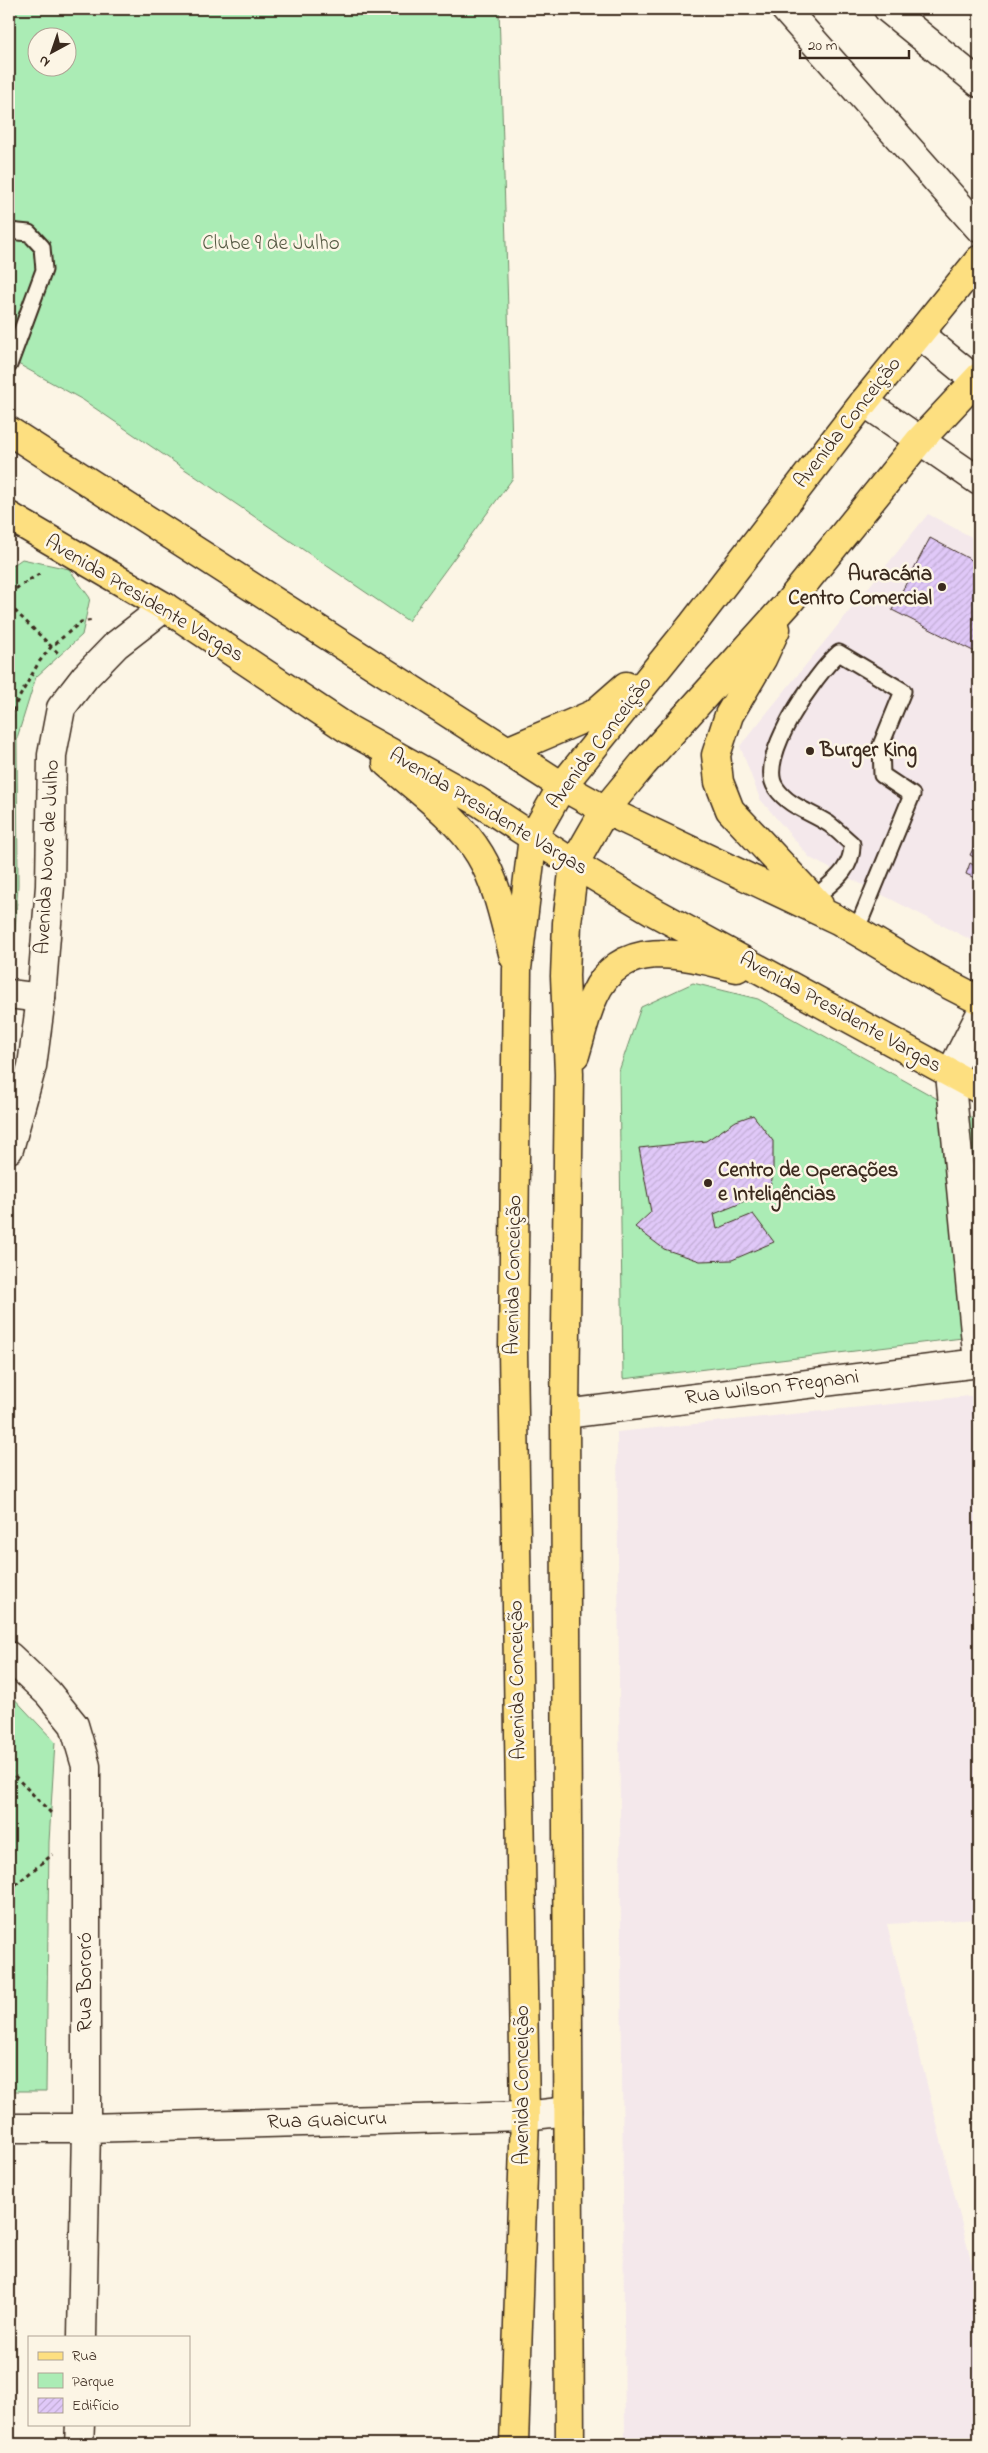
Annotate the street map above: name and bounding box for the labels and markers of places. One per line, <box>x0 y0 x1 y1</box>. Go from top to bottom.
place label: Auracária Centro Comercial <box>788 560 932 614</box>
marker: Auracária Centro Comercial <box>936 581 948 593</box>
place label: Burger King <box>819 736 917 768</box>
marker: Burger King <box>804 745 816 757</box>
place label: Centro de Operações e Inteligências <box>718 1156 899 1212</box>
marker: Centro de Operações e Inteligências <box>702 1177 714 1189</box>

